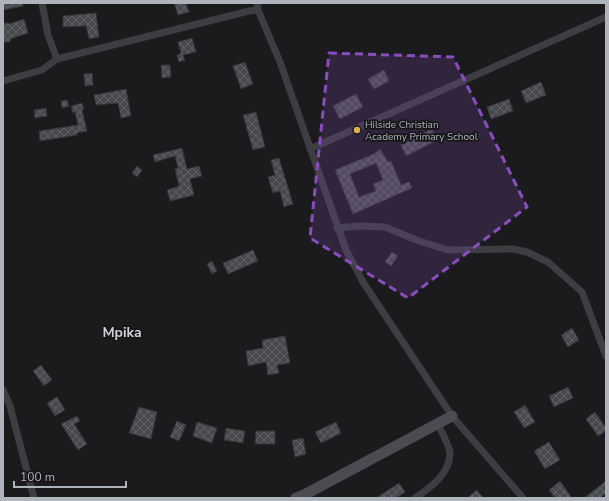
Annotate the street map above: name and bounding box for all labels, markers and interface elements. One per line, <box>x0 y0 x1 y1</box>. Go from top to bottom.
place label: Hilside Christian Academy Primary School <box>365 118 478 144</box>
marker: Hilside Christian Academy Primary School <box>352 125 362 135</box>
district label: Mpika <box>102 323 142 342</box>
scale bar <box>14 463 126 489</box>
text: 100 m <box>20 469 55 485</box>

